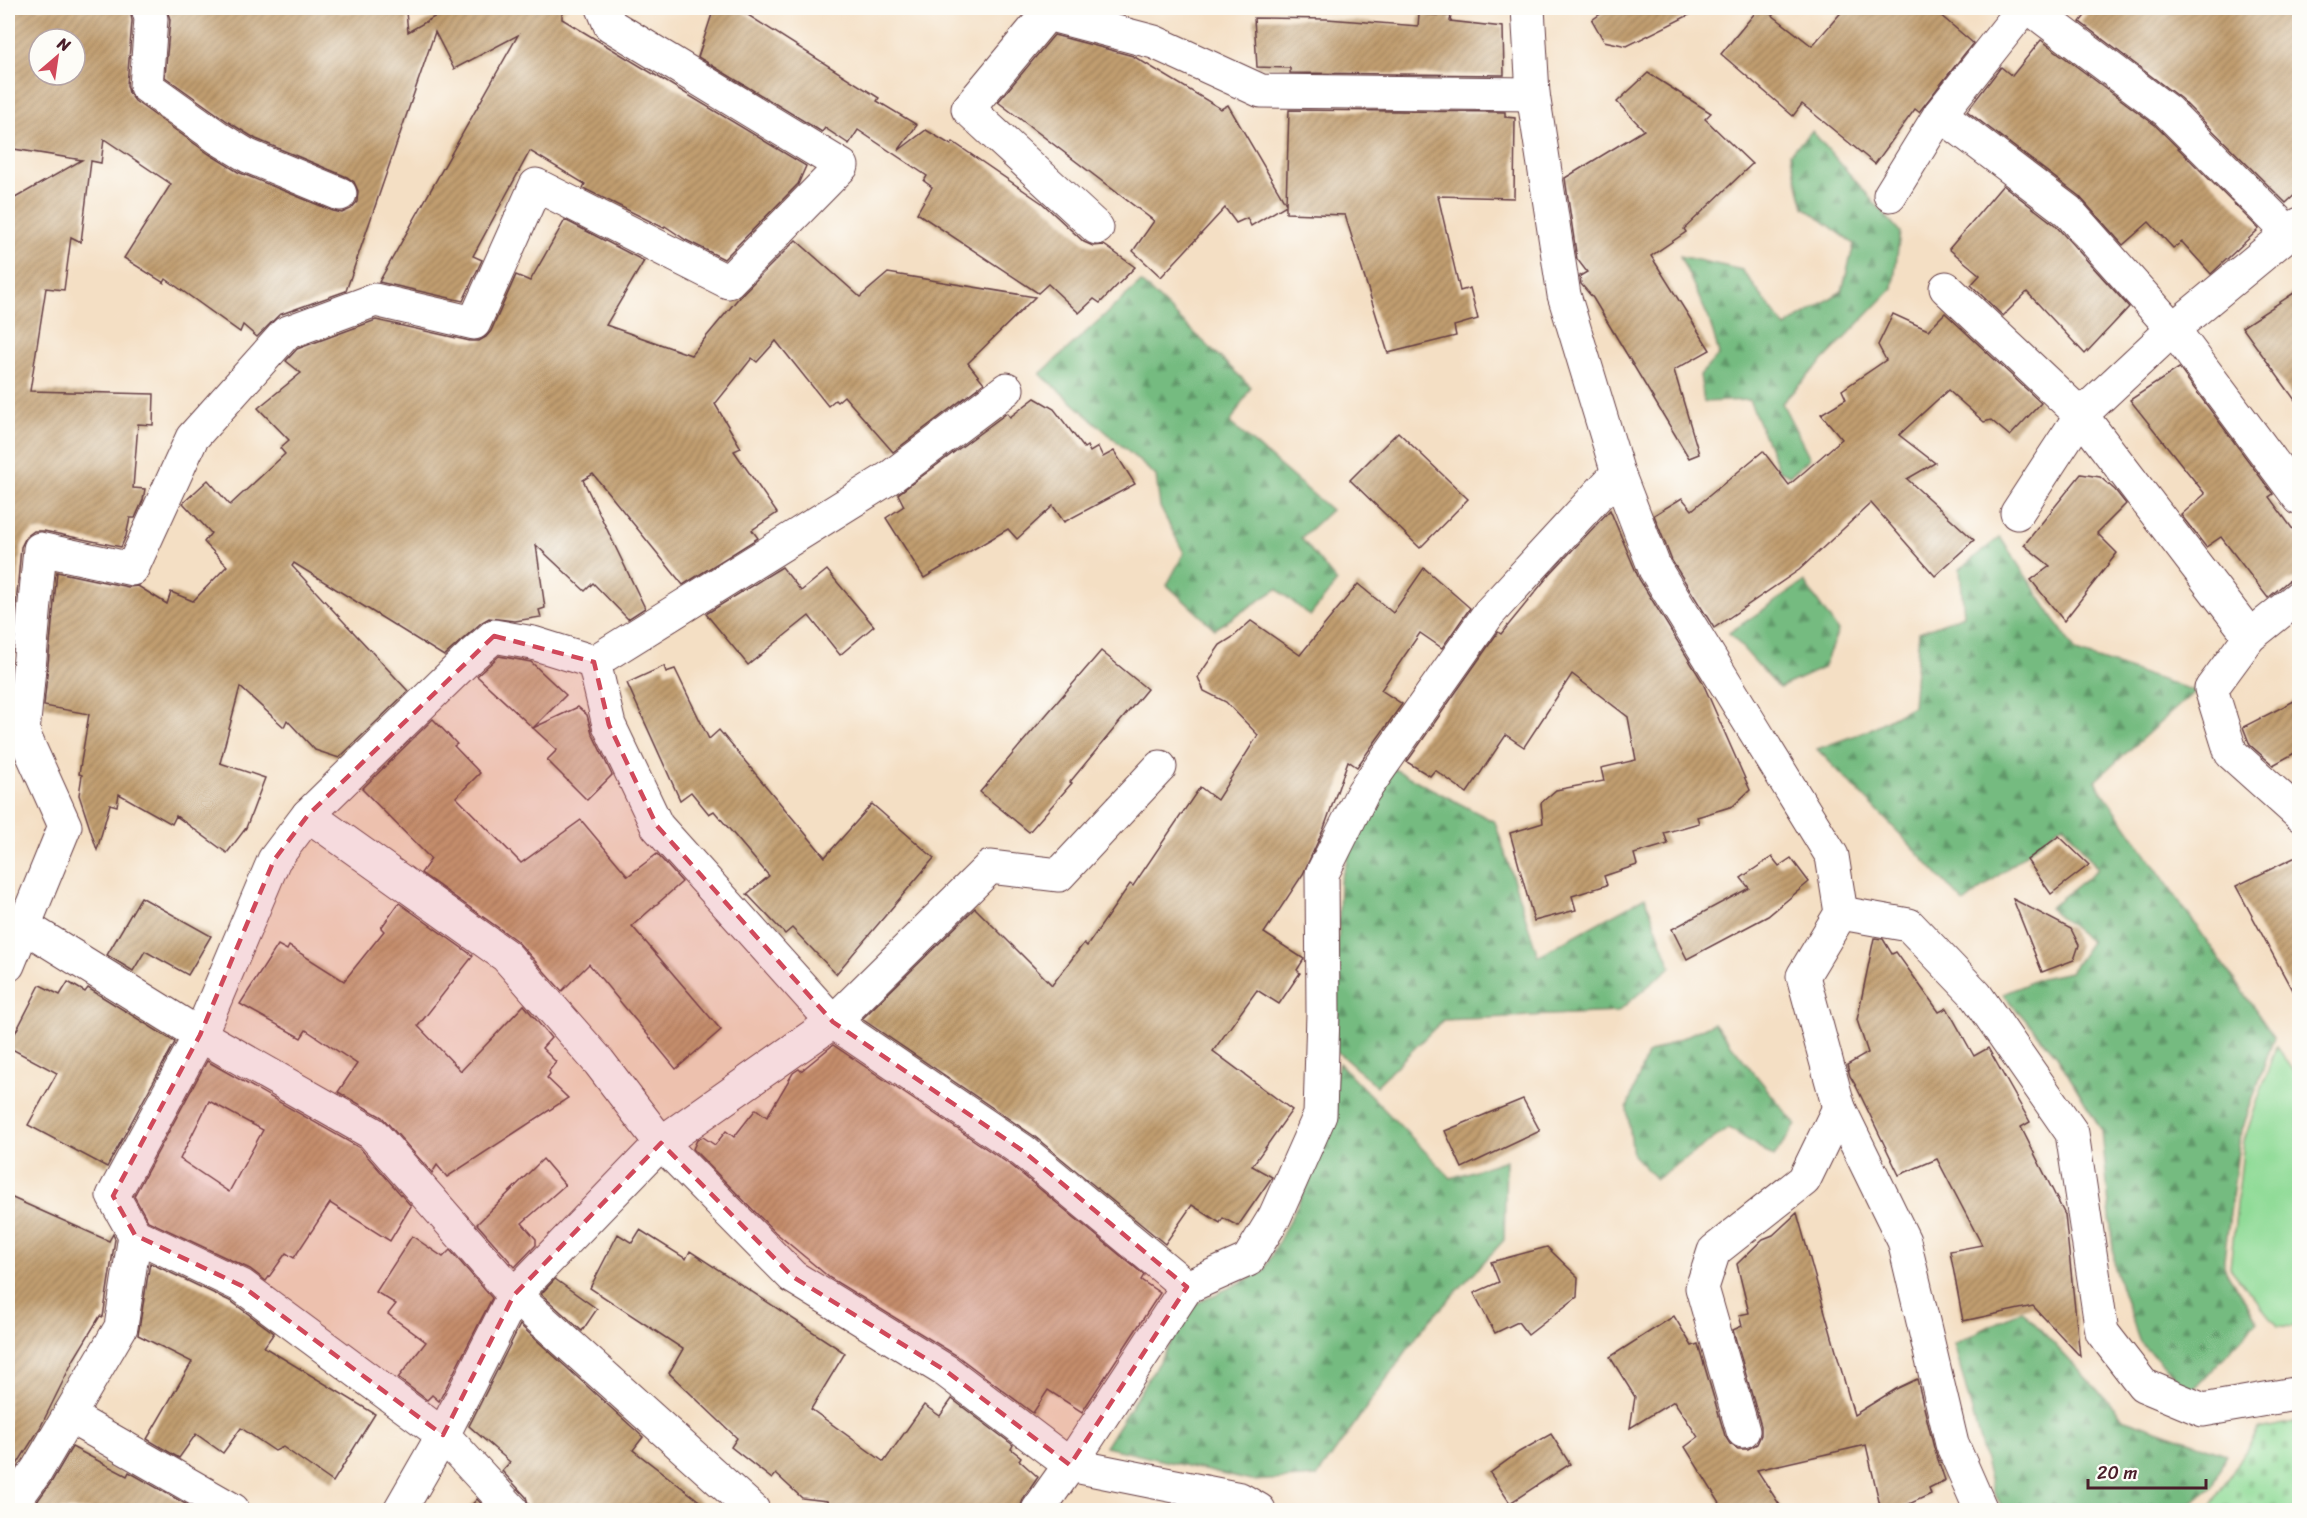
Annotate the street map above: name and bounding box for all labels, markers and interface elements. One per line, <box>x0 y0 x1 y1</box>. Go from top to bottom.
north arrow <box>27 27 87 87</box>
text: N <box>51 28 77 60</box>
scale bar <box>2088 1452 2206 1490</box>
text: 20 m <box>2097 1457 2137 1489</box>

